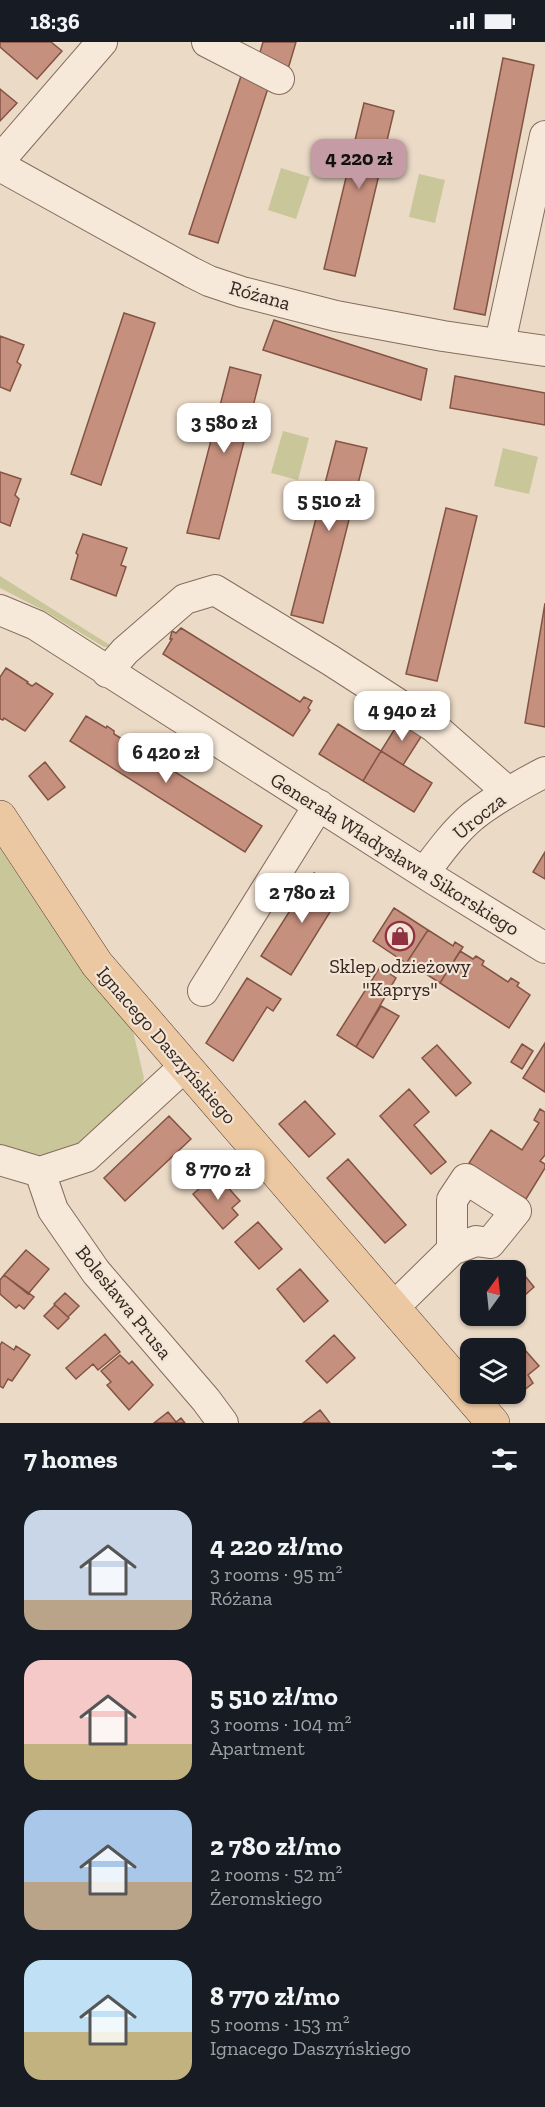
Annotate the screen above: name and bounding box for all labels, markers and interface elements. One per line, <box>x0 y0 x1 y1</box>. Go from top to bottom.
text: 18:36 <box>30 8 80 35</box>
pin: 4 220 zł <box>297 139 421 190</box>
text: 4 220 zł <box>325 146 393 170</box>
street label: Różana <box>227 275 294 315</box>
pin: 3 580 zł <box>162 403 286 454</box>
text: 3 580 zł <box>191 410 257 434</box>
pin: 5 510 zł <box>267 481 391 532</box>
text: 5 510 zł <box>297 488 361 512</box>
pin: 4 940 zł <box>340 691 464 742</box>
text: 4 940 zł <box>368 698 436 722</box>
pin: 6 420 zł <box>104 733 228 784</box>
text: 6 420 zł <box>132 740 200 764</box>
street label: Generała Władysława Sikorskiego <box>266 767 524 941</box>
street label: Urocza <box>448 787 510 844</box>
pin: 2 780 zł <box>240 873 364 924</box>
text: 2 780 zł <box>269 880 335 904</box>
shop icon: Sklep odzieżowy "Kaprys" <box>384 920 416 952</box>
place label: Sklep odzieżowy "Kaprys" <box>329 954 472 1001</box>
street label: Ignacego Daszyńskiego <box>92 961 242 1129</box>
pin: 8 770 zł <box>156 1150 280 1201</box>
text: 8 770 zł <box>186 1157 250 1181</box>
street label: Bolesława Prusa <box>71 1240 177 1364</box>
north arrow <box>460 1260 526 1326</box>
map controls <box>460 1260 526 1404</box>
button: layers <box>460 1338 526 1404</box>
text: 7 homes <box>24 1443 118 1475</box>
icon: filters <box>488 1443 521 1476</box>
text: 4 220 zł/mo <box>210 1530 343 1562</box>
icon: home <box>72 1534 144 1606</box>
text: 3 rooms · 95 m² <box>210 1562 342 1586</box>
text: Różana <box>210 1586 272 1610</box>
text: 5 510 zł/mo <box>210 1680 338 1712</box>
icon: home <box>72 1684 144 1756</box>
text: 3 rooms · 104 m² <box>210 1712 351 1736</box>
text: Apartment <box>210 1736 305 1760</box>
text: 2 780 zł/mo <box>210 1830 341 1862</box>
icon: home <box>72 1834 144 1906</box>
text: 2 rooms · 52 m² <box>210 1862 343 1886</box>
text: Żeromskiego <box>210 1886 322 1910</box>
text: 8 770 zł/mo <box>210 1980 340 2012</box>
icon: home <box>72 1984 144 2056</box>
text: 5 rooms · 153 m² <box>210 2012 350 2036</box>
text: Ignacego Daszyńskiego <box>210 2036 411 2060</box>

